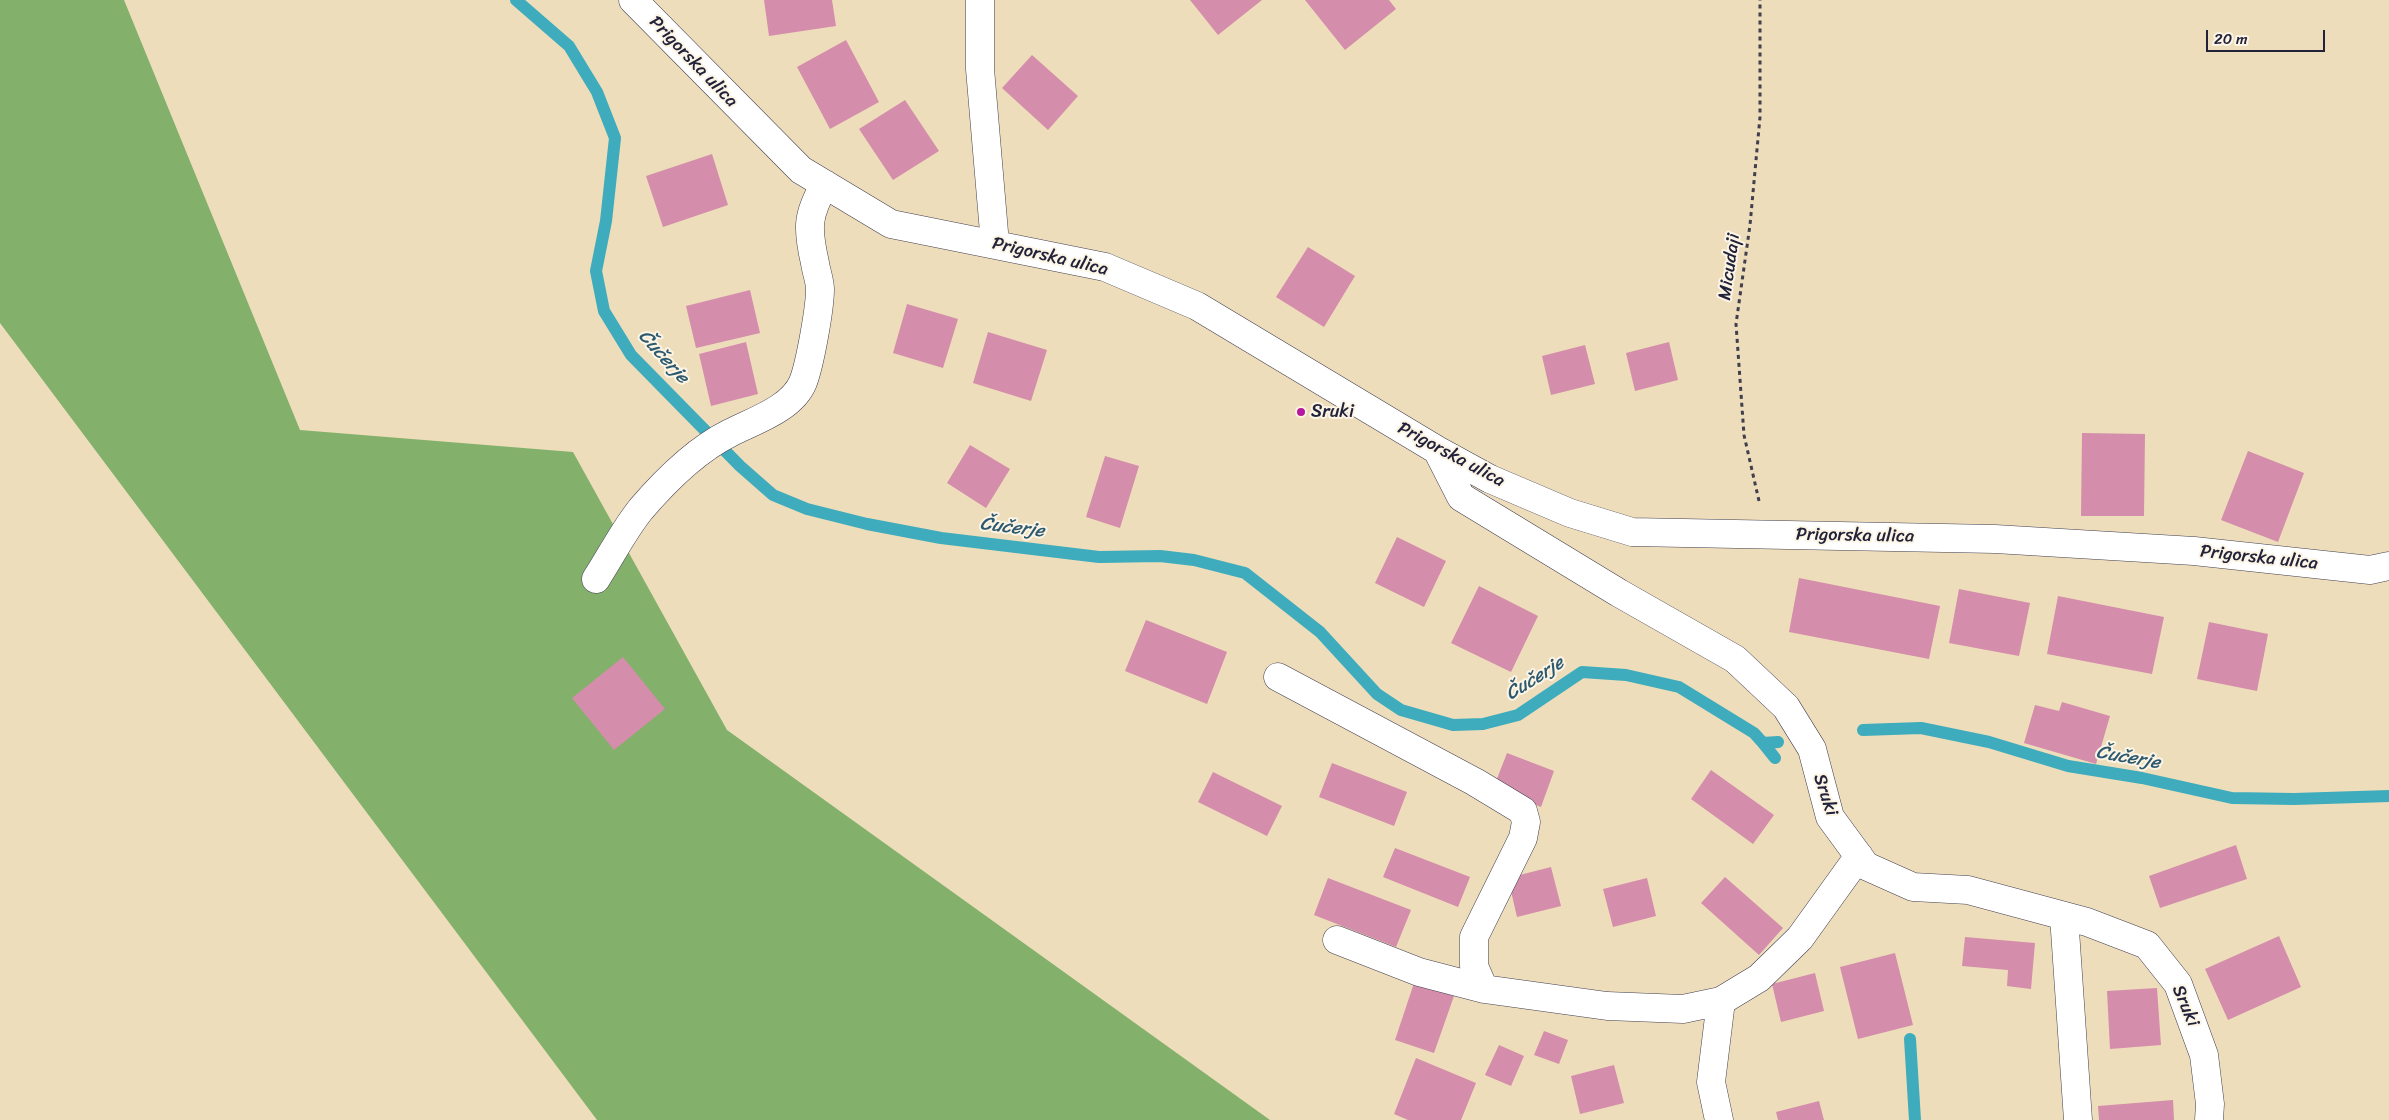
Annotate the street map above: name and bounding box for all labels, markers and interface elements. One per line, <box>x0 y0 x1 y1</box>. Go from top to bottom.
street label: Prigorska ulica <box>644 12 742 112</box>
scale bar <box>2209 20 2328 52</box>
text: 20 m <box>2214 26 2248 52</box>
street label: Micudaji <box>1715 232 1745 302</box>
street label: Prigorska ulica <box>990 233 1110 281</box>
water label: Čučerje <box>633 325 693 389</box>
place label: Sruki <box>1311 401 1354 423</box>
marker: Sruki <box>1295 406 1307 418</box>
street label: Prigorska ulica <box>1394 418 1508 492</box>
water label: Čučerje <box>979 513 1045 543</box>
street label: Prigorska ulica <box>1796 524 1914 548</box>
street label: Prigorska ulica <box>2199 541 2319 575</box>
water label: Čučerje <box>1502 652 1568 706</box>
water label: Čučerje <box>2094 741 2162 775</box>
street label: Sruki <box>1808 771 1842 819</box>
street label: Sruki <box>2167 982 2203 1030</box>

